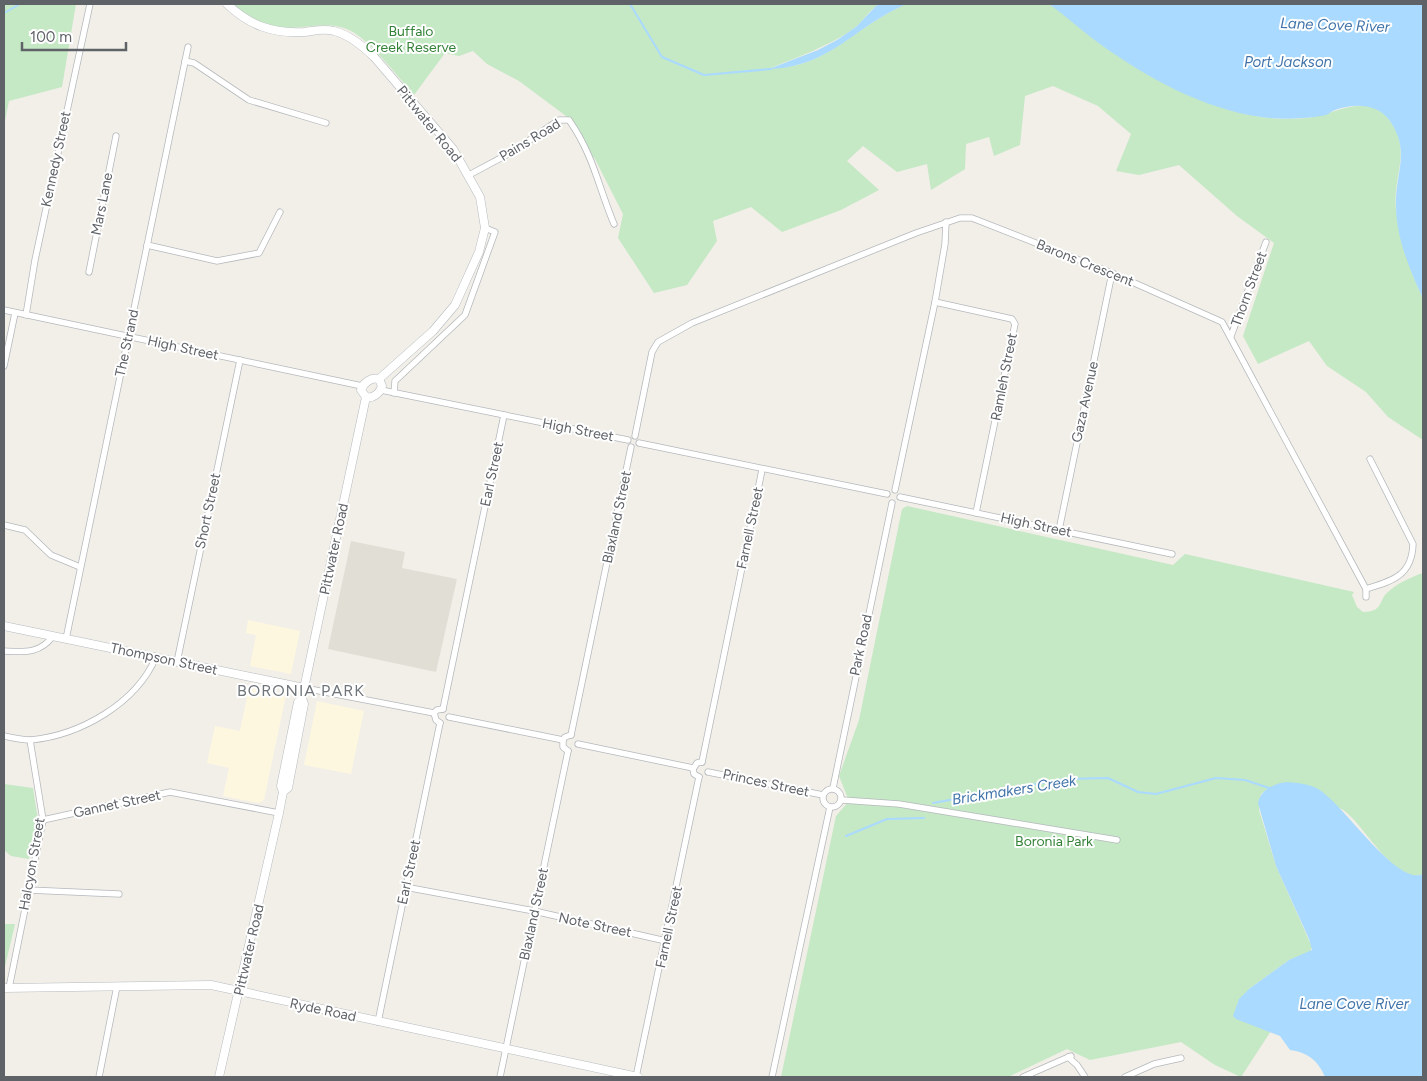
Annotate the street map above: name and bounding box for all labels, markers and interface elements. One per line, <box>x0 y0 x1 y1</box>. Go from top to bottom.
water label: Lane Cove River <box>1280 14 1391 36</box>
scale bar <box>22 20 126 52</box>
park label: Buffalo Creek Reserve <box>366 23 457 56</box>
text: 100 m <box>30 28 72 46</box>
water label: Port Jackson <box>1244 53 1332 71</box>
street label: Pittwater Road <box>393 82 465 166</box>
street label: Kennedy Street <box>38 110 74 208</box>
street label: Pains Road <box>496 115 564 165</box>
street label: Mars Lane <box>88 171 116 237</box>
street label: Barons Crescent <box>1034 236 1136 290</box>
street label: Thorn Street <box>1228 249 1270 329</box>
street label: The Strand <box>112 308 142 378</box>
street label: High Street <box>146 332 220 364</box>
street label: Ramleh Street <box>987 332 1021 422</box>
street label: Gaza Avenue <box>1068 359 1102 444</box>
street label: High Street <box>541 415 615 445</box>
street label: Earl Street <box>477 440 507 508</box>
street label: Blaxland Street <box>599 469 635 565</box>
street label: Short Street <box>192 471 224 551</box>
street label: Farnell Street <box>733 485 767 571</box>
street label: Pittwater Road <box>316 502 352 596</box>
street label: High Street <box>999 509 1073 541</box>
street label: Park Road <box>846 613 876 677</box>
street label: Thompson Street <box>109 639 219 679</box>
district label: BORONIA PARK <box>237 681 365 700</box>
street label: Princes Street <box>721 766 811 800</box>
water label: Brickmakers Creek <box>951 771 1078 809</box>
street label: Gannet Street <box>72 786 162 822</box>
street label: Halcyon Street <box>15 816 49 912</box>
park label: Boronia Park <box>1015 833 1093 850</box>
street label: Earl Street <box>394 838 424 906</box>
street label: Blaxland Street <box>516 866 552 962</box>
street label: Farnell Street <box>652 884 686 970</box>
street label: Pittwater Road <box>230 903 268 997</box>
street label: Note Street <box>557 909 633 941</box>
street label: Ryde Road <box>288 995 358 1025</box>
water label: Lane Cove River <box>1299 995 1410 1013</box>

